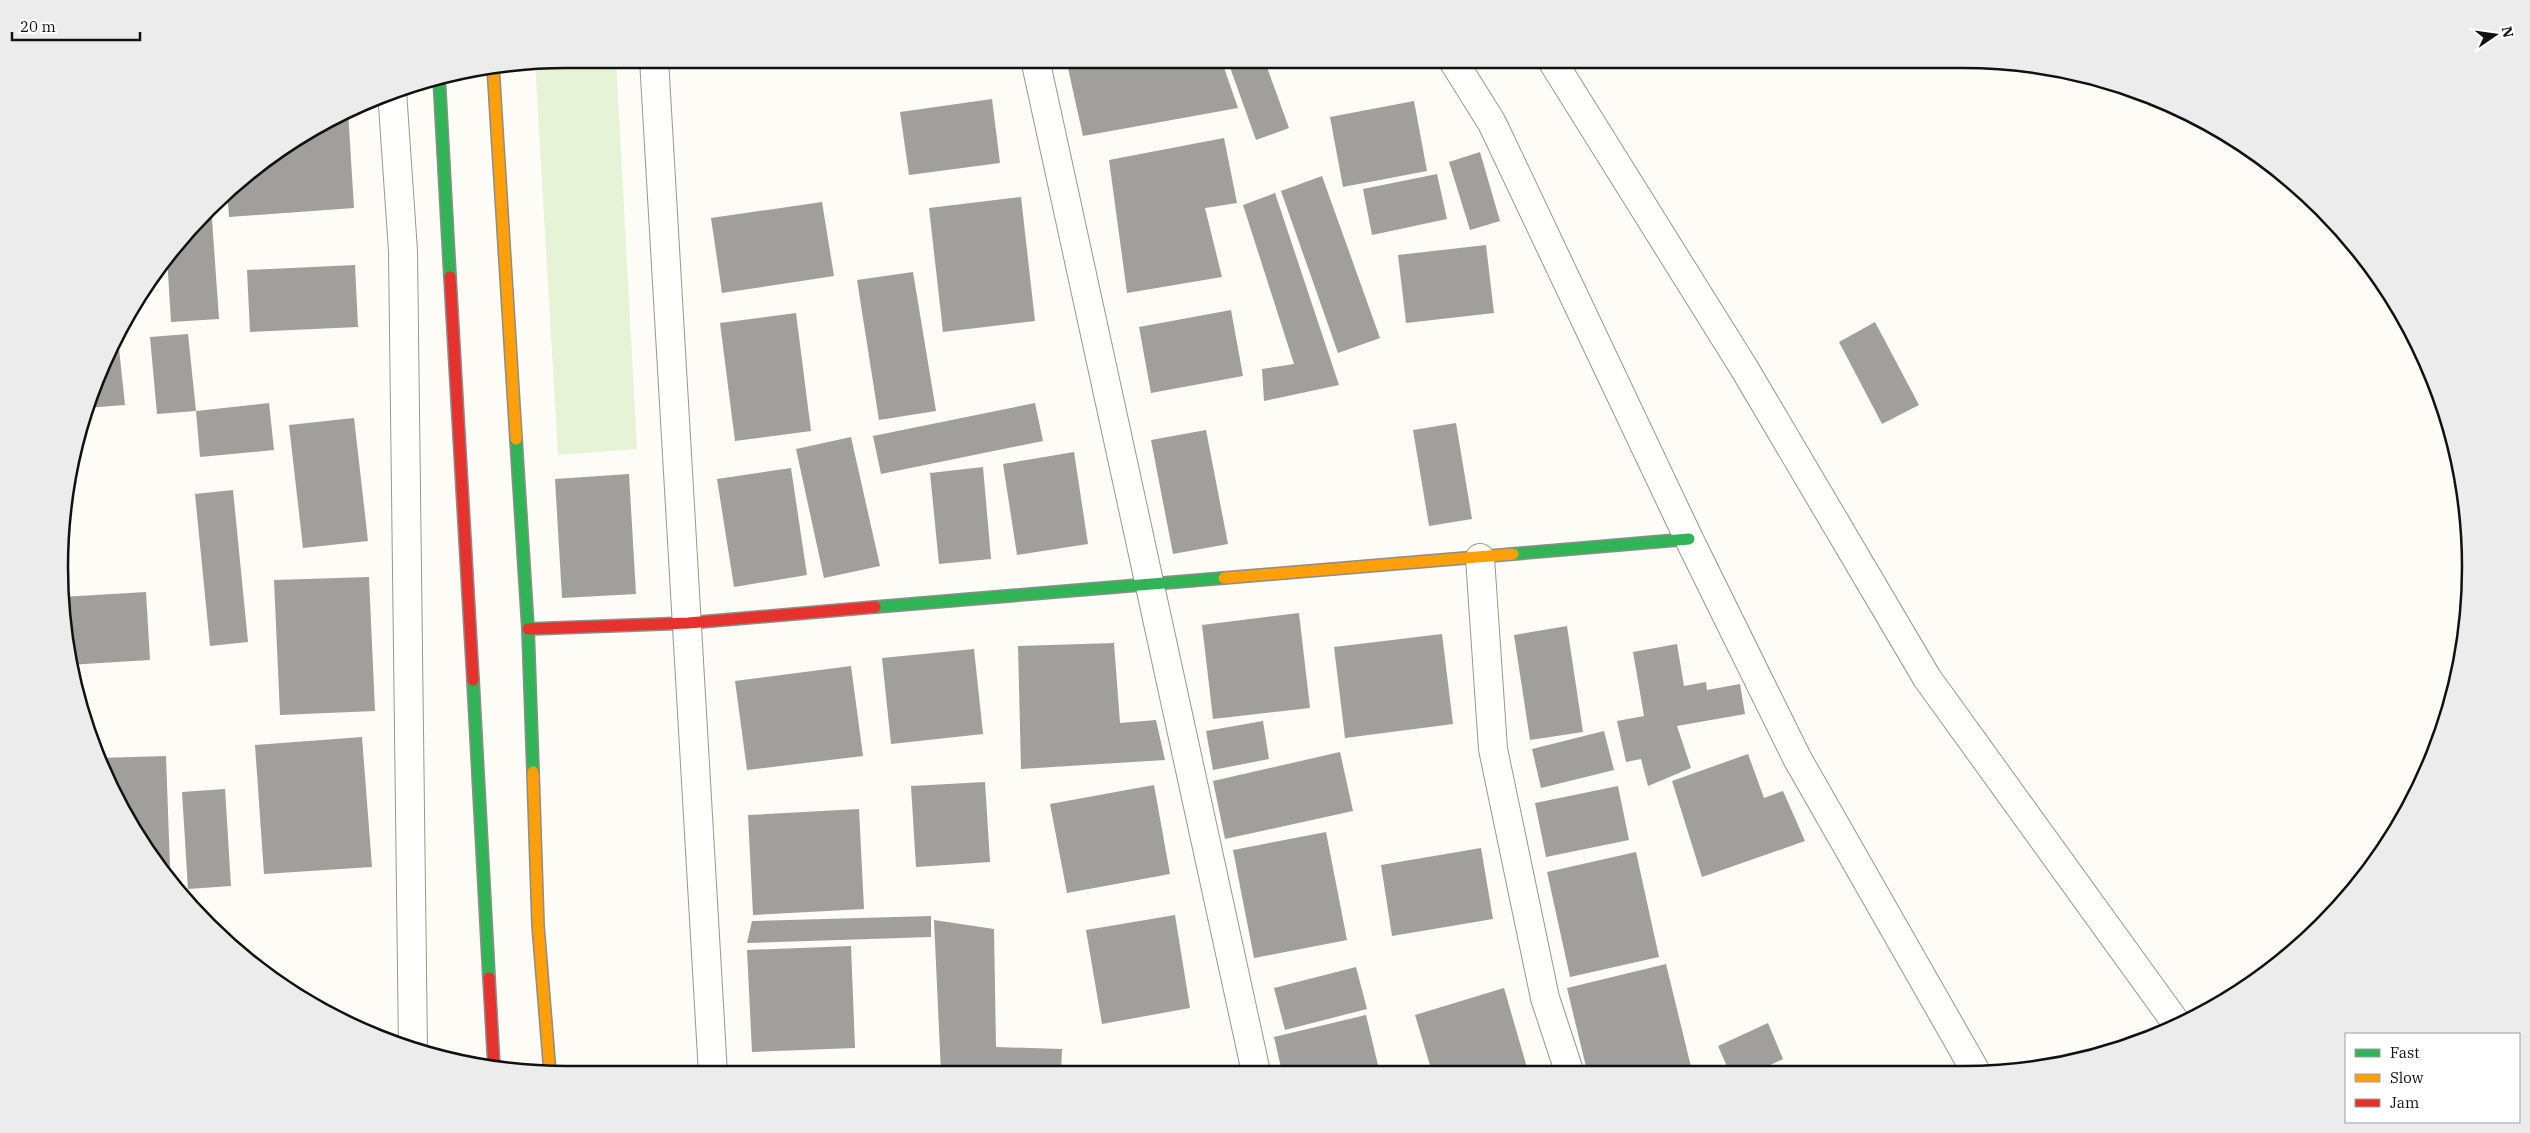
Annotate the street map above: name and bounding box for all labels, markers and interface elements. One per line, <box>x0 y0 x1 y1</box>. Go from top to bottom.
scale bar <box>12 10 140 42</box>
north arrow <box>2470 10 2520 60</box>
text: 20 m <box>20 17 56 36</box>
text: N <box>2498 25 2518 39</box>
legend <box>2345 1033 2520 1123</box>
text: Fast <box>2390 1043 2420 1062</box>
text: Slow <box>2390 1068 2424 1087</box>
text: Jam <box>2390 1093 2419 1112</box>

